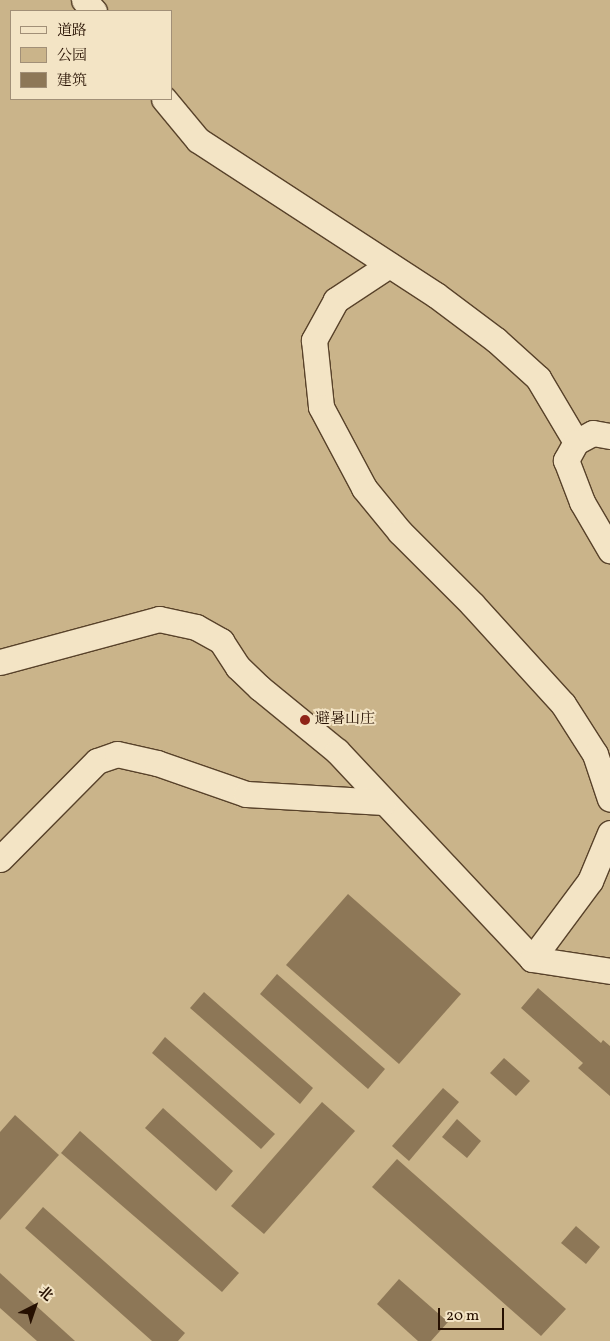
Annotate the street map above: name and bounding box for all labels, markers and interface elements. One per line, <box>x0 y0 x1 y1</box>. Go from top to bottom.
legend <box>10 10 172 100</box>
text: 道路 <box>57 21 87 42</box>
text: 公园 <box>57 46 87 67</box>
text: 建筑 <box>57 71 87 92</box>
place label: 避暑山庄 <box>315 711 375 729</box>
marker: 避暑山庄 <box>299 714 311 726</box>
north arrow <box>10 1281 60 1331</box>
text: 北 <box>34 1283 57 1306</box>
scale bar <box>440 1298 506 1330</box>
text: 20 m <box>446 1306 479 1327</box>

